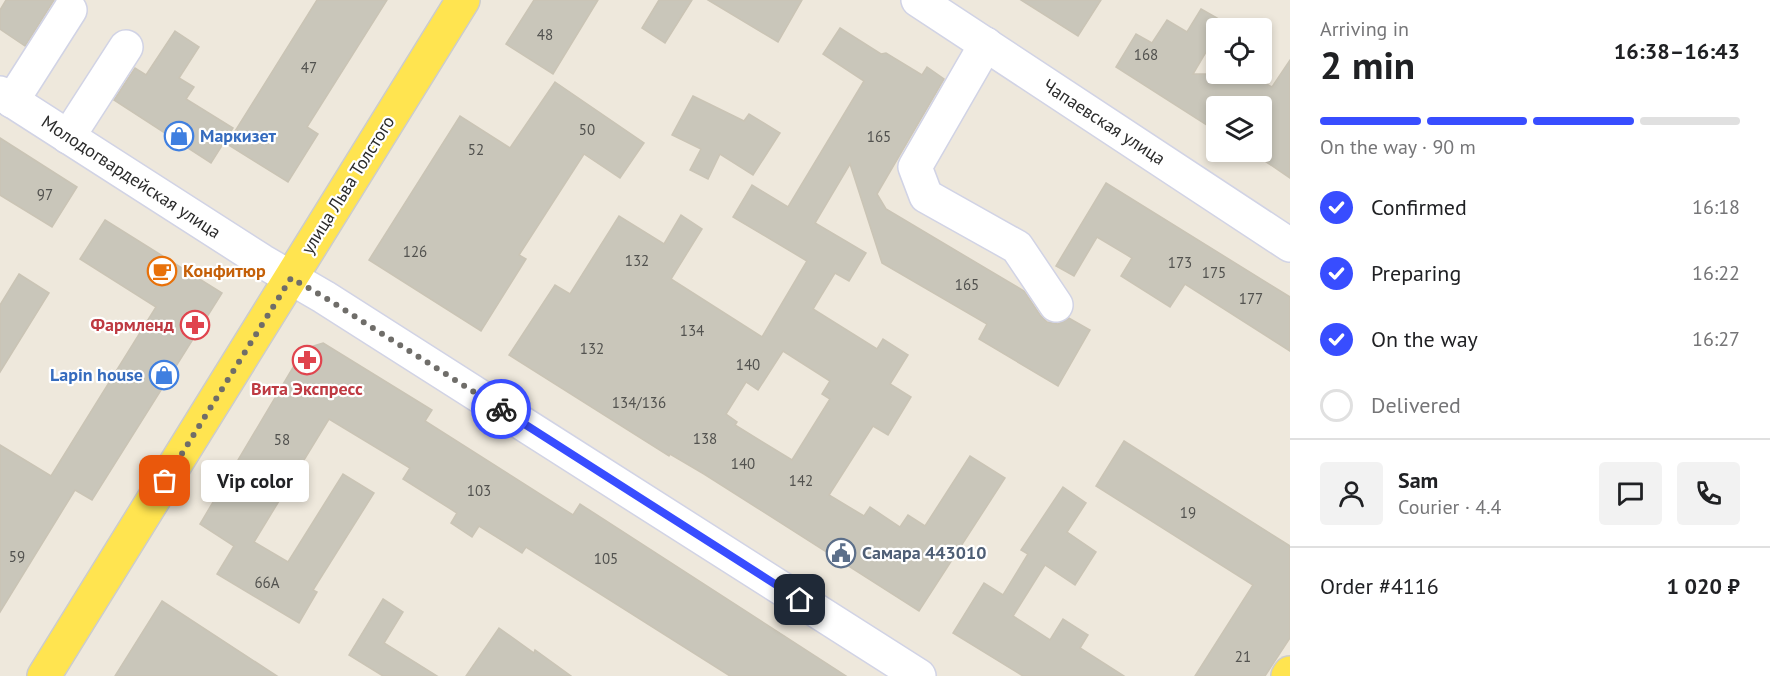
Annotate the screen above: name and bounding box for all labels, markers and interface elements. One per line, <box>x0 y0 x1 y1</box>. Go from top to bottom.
text: Arriving in <box>1320 16 1409 42</box>
map controls <box>1206 18 1272 162</box>
button: locate <box>1206 18 1272 84</box>
house number: 48 <box>537 25 553 44</box>
text: 16:38–16:43 <box>1614 37 1740 65</box>
text: 2 min <box>1320 39 1415 90</box>
house number: 168 <box>1134 45 1158 64</box>
house number: 47 <box>301 58 317 77</box>
street label: Чапаевская улица <box>1039 73 1170 170</box>
button: layers <box>1206 96 1272 162</box>
street label: Молодогвардейская улица <box>37 110 225 243</box>
street label: улица Льва Толстого <box>296 111 399 258</box>
shop icon: Маркизет <box>163 120 195 152</box>
house number: 50 <box>579 120 595 139</box>
place label: Маркизет <box>200 124 277 147</box>
house number: 165 <box>867 127 891 146</box>
text: On the way · 90 m <box>1320 134 1476 160</box>
house number: 52 <box>468 140 484 159</box>
house number: 97 <box>37 185 53 204</box>
icon: check <box>1320 191 1353 224</box>
text: Confirmed <box>1371 193 1467 221</box>
text: 16:18 <box>1692 194 1740 220</box>
house number: 126 <box>403 242 427 261</box>
house number: 132 <box>625 251 649 270</box>
house number: 173 <box>1168 253 1192 272</box>
cafe icon: Конфитюр <box>146 255 178 287</box>
icon: check <box>1320 257 1353 290</box>
place label: Конфитюр <box>183 259 266 282</box>
text: Preparing <box>1371 259 1461 287</box>
text: 16:22 <box>1692 260 1740 286</box>
house number: 175 <box>1202 263 1226 282</box>
house number: 165 <box>955 275 979 294</box>
house number: 177 <box>1239 289 1263 308</box>
pharmacy icon: Фармленд <box>179 309 211 341</box>
place label: Фармленд <box>91 313 174 336</box>
house number: 134 <box>680 321 704 340</box>
icon: check <box>1320 323 1353 356</box>
text: On the way <box>1371 325 1478 353</box>
text: 16:27 <box>1692 326 1740 352</box>
house number: 132 <box>580 339 604 358</box>
pharmacy icon: Вита Экспресс <box>291 344 323 376</box>
house number: 140 <box>736 355 760 374</box>
shop icon: Lapin house <box>148 359 180 391</box>
place label: Lapin house <box>50 363 143 386</box>
place label: Вита Экспресс <box>251 377 363 400</box>
courier <box>471 379 531 439</box>
text: Delivered <box>1371 391 1461 419</box>
icon: bike <box>485 393 518 426</box>
house number: 134/136 <box>612 393 666 412</box>
house number: 138 <box>693 429 717 448</box>
house number: 58 <box>274 430 290 449</box>
house number: 140 <box>731 454 755 473</box>
pin <box>139 455 190 506</box>
callout: Vip color <box>201 460 309 502</box>
button: person <box>1320 462 1383 525</box>
button: chat <box>1599 462 1662 525</box>
button: phone <box>1677 462 1740 525</box>
icon: bag <box>148 464 181 497</box>
text: Sam <box>1398 466 1438 494</box>
text: Vip color <box>217 468 293 494</box>
house number: 142 <box>789 471 813 490</box>
house number: 103 <box>467 481 491 500</box>
text: Courier · 4.4 <box>1398 494 1501 520</box>
house number: 19 <box>1180 503 1196 522</box>
public building icon: Самара 443010 <box>825 537 857 569</box>
place label: Самара 443010 <box>862 541 986 564</box>
house number: 59 <box>9 547 25 566</box>
house number: 105 <box>594 549 618 568</box>
text: Order #4116 <box>1320 572 1439 600</box>
text: 1 020 ₽ <box>1666 572 1740 600</box>
house number: 66А <box>254 573 280 592</box>
pin <box>774 574 825 625</box>
icon: home <box>783 583 816 616</box>
house number: 21 <box>1235 647 1251 666</box>

